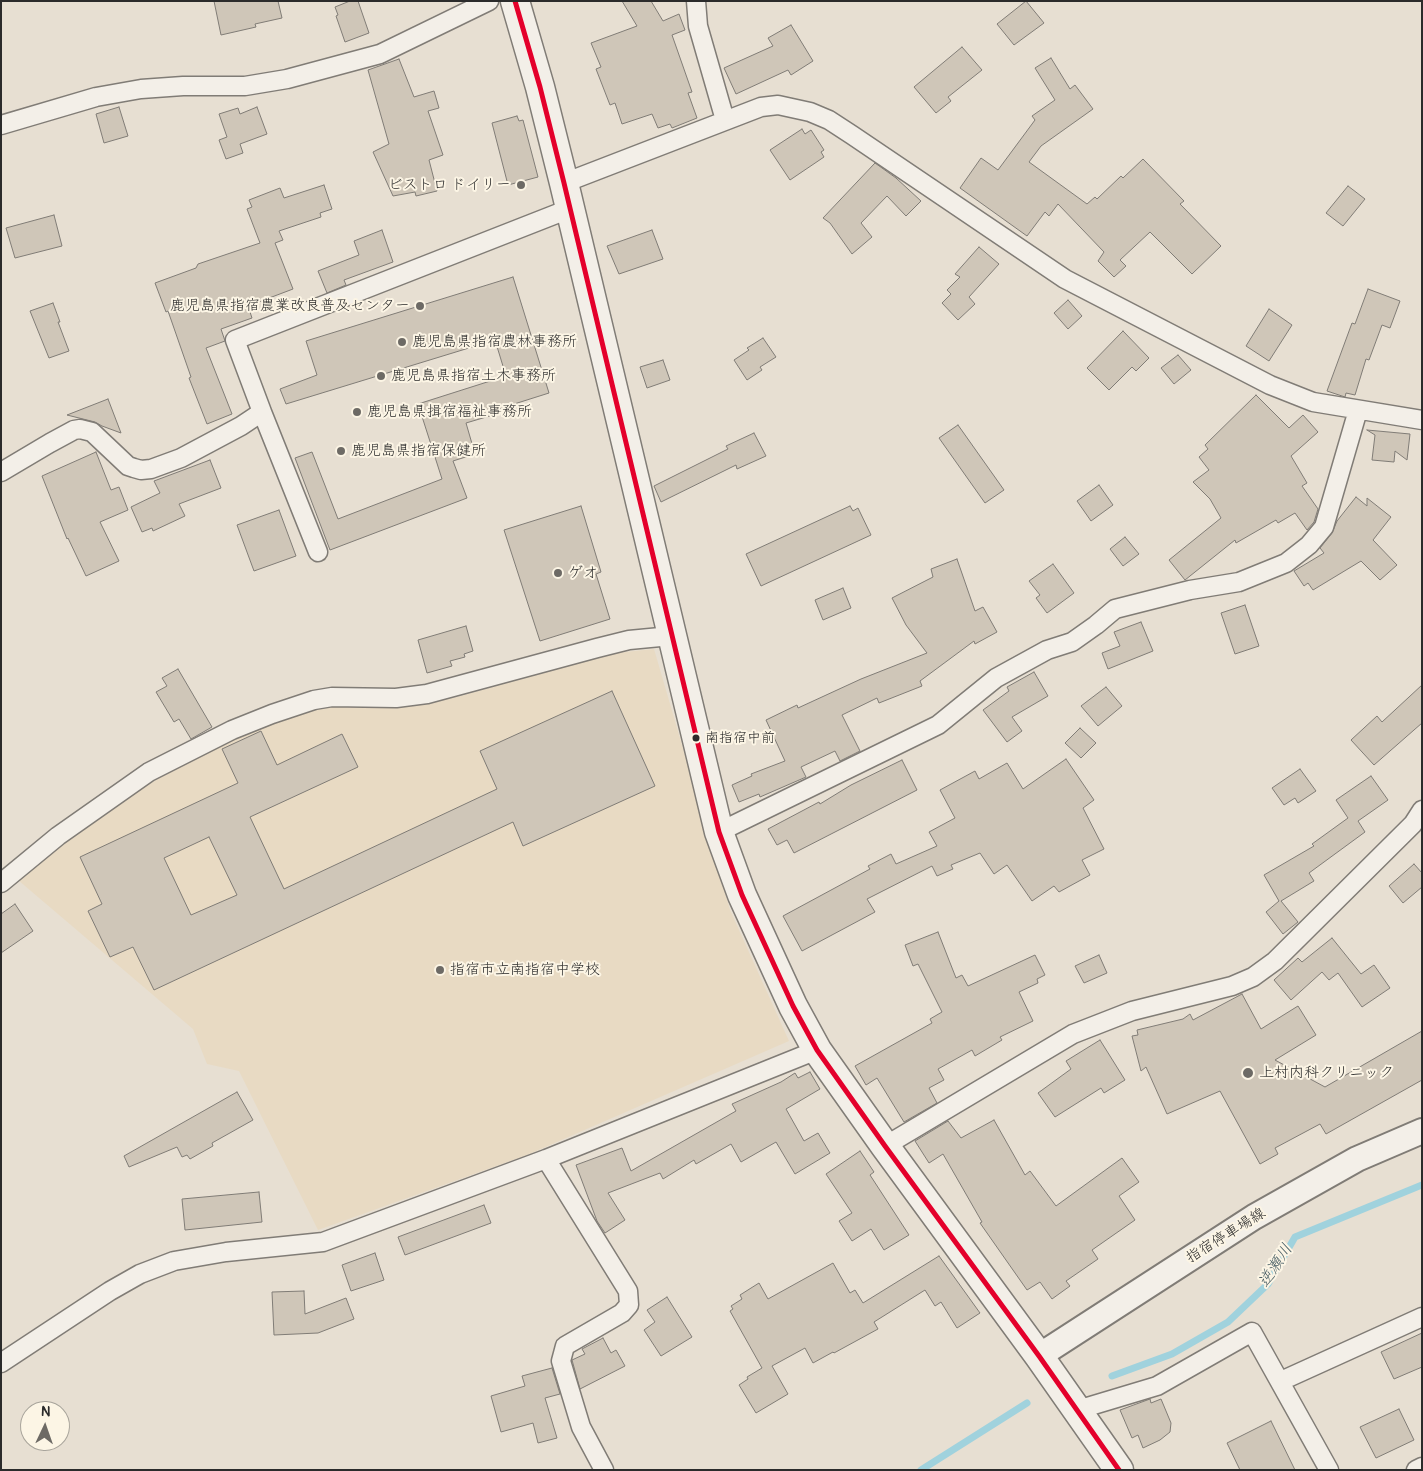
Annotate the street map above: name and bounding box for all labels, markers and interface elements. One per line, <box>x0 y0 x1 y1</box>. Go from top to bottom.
place label: ビストロ ドイリー <box>388 176 511 194</box>
marker: ビストロ ドイリー <box>515 179 527 191</box>
place label: 鹿児島県指宿農業改良普及センター <box>170 297 410 315</box>
marker: 鹿児島県指宿農業改良普及センター <box>414 300 426 312</box>
place label: 鹿児島県指宿農林事務所 <box>412 333 577 351</box>
marker: 鹿児島県指宿農林事務所 <box>396 336 408 348</box>
place label: 鹿児島県指宿土木事務所 <box>391 367 556 385</box>
marker: 鹿児島県指宿土木事務所 <box>375 370 387 382</box>
place label: 鹿児島県揖宿福祉事務所 <box>367 403 532 421</box>
marker: 鹿児島県揖宿福祉事務所 <box>351 406 363 418</box>
place label: 鹿児島県指宿保健所 <box>351 442 486 460</box>
marker: 鹿児島県指宿保健所 <box>335 445 347 457</box>
place label: ゲオ <box>568 564 598 582</box>
marker: ゲオ <box>552 567 564 579</box>
place label: 南指宿中前 <box>705 730 775 746</box>
marker: 南指宿中前 <box>691 733 701 743</box>
place label: 指宿市立南指宿中学校 <box>450 961 600 979</box>
marker: 指宿市立南指宿中学校 <box>434 964 446 976</box>
place label: 上村内科クリニック <box>1259 1064 1394 1082</box>
marker: 上村内科クリニック <box>1241 1066 1255 1080</box>
street label: 指宿停車場線 <box>1183 1205 1269 1267</box>
water label: 逆瀬川 <box>1255 1241 1297 1291</box>
north arrow <box>20 1401 70 1451</box>
text: N <box>41 1403 51 1420</box>

